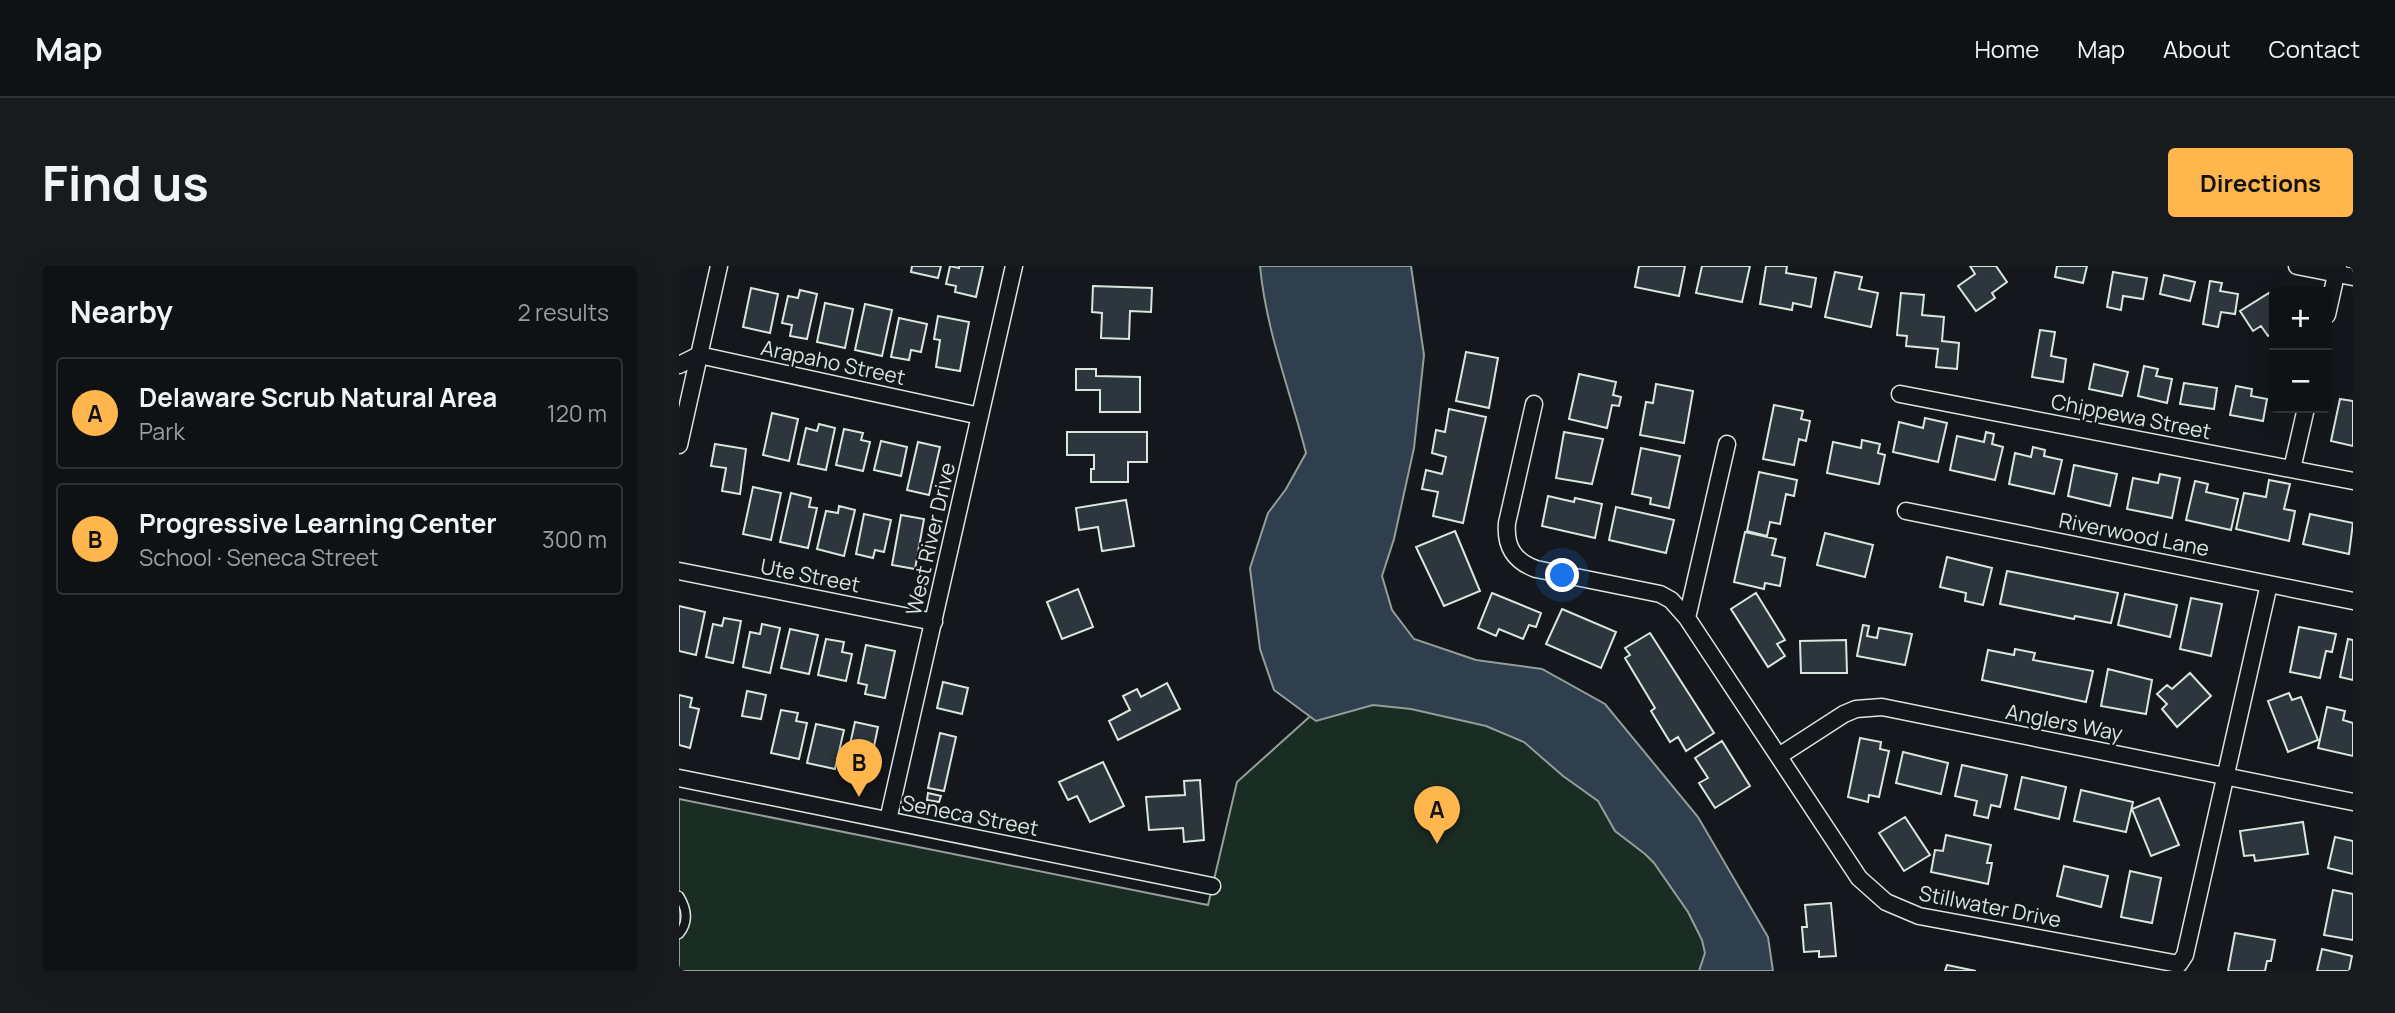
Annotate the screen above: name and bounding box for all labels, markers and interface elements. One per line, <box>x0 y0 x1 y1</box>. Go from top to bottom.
text: Map <box>35 26 103 71</box>
text: Home <box>1974 32 2039 65</box>
text: Map <box>2077 32 2125 65</box>
text: About <box>2163 32 2231 65</box>
text: Contact <box>2269 32 2360 65</box>
button: Directions <box>2168 148 2353 217</box>
text: Find us <box>42 149 209 216</box>
map controls <box>2269 287 2332 413</box>
button: + <box>2269 287 2332 350</box>
text: Nearby <box>70 291 173 332</box>
text: 2 results <box>517 296 609 328</box>
street label: Arapaho Street <box>758 333 908 391</box>
button: − <box>2269 350 2332 413</box>
text: Delaware Scrub Natural Area <box>139 379 497 415</box>
street label: Chippewa Street <box>2049 387 2213 445</box>
text: A <box>87 397 103 429</box>
text: 120 m <box>547 397 607 429</box>
text: Park <box>139 415 185 447</box>
street label: West River Drive <box>899 460 961 618</box>
text: Progressive Learning Center <box>139 505 497 541</box>
street label: Riverwood Lane <box>2057 506 2212 562</box>
text: B <box>88 523 102 555</box>
text: 300 m <box>542 523 607 555</box>
text: School · Seneca Street <box>139 541 378 573</box>
street label: Ute Street <box>758 552 862 598</box>
your location <box>1545 558 1579 592</box>
street label: Anglers Way <box>2003 697 2125 747</box>
pin: B <box>836 739 882 797</box>
pin: A <box>1414 786 1460 844</box>
street label: Seneca Street <box>899 788 1041 842</box>
street label: Stillwater Drive <box>1917 879 2064 934</box>

